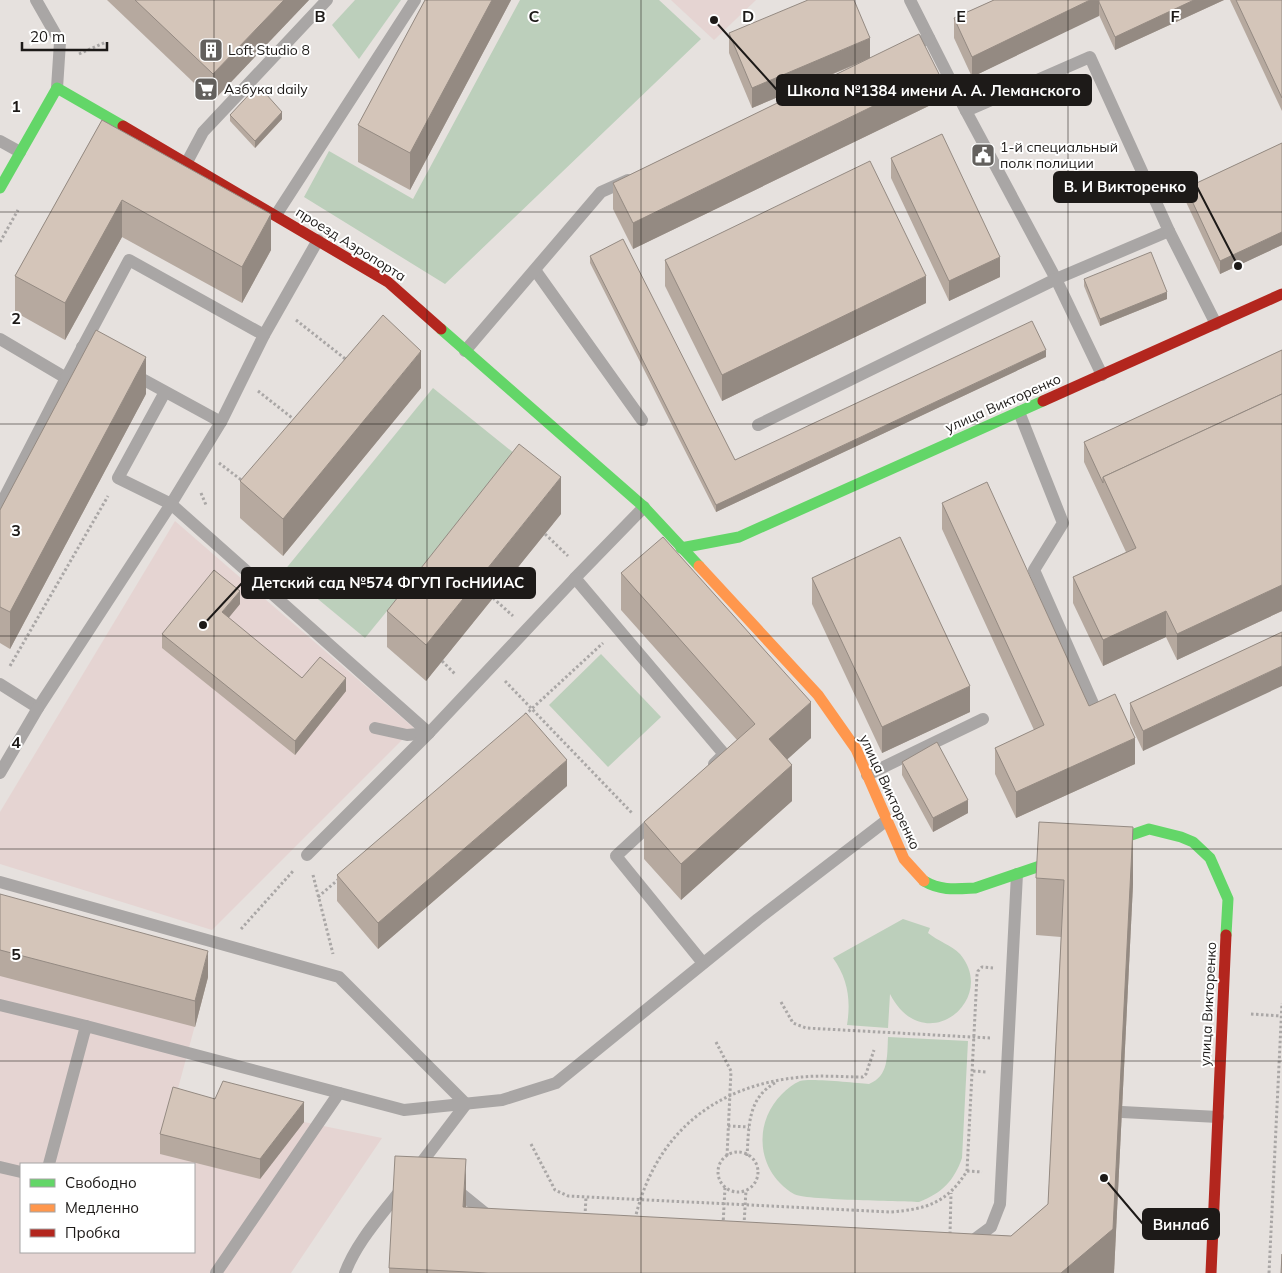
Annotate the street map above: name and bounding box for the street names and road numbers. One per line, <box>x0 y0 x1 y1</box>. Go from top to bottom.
street label: проезд Аэропорта <box>293 203 409 285</box>
street label: улица Викторенко <box>942 369 1064 437</box>
street label: улица Викторенко <box>856 732 924 852</box>
street label: улица Викторенко <box>1196 941 1220 1067</box>

